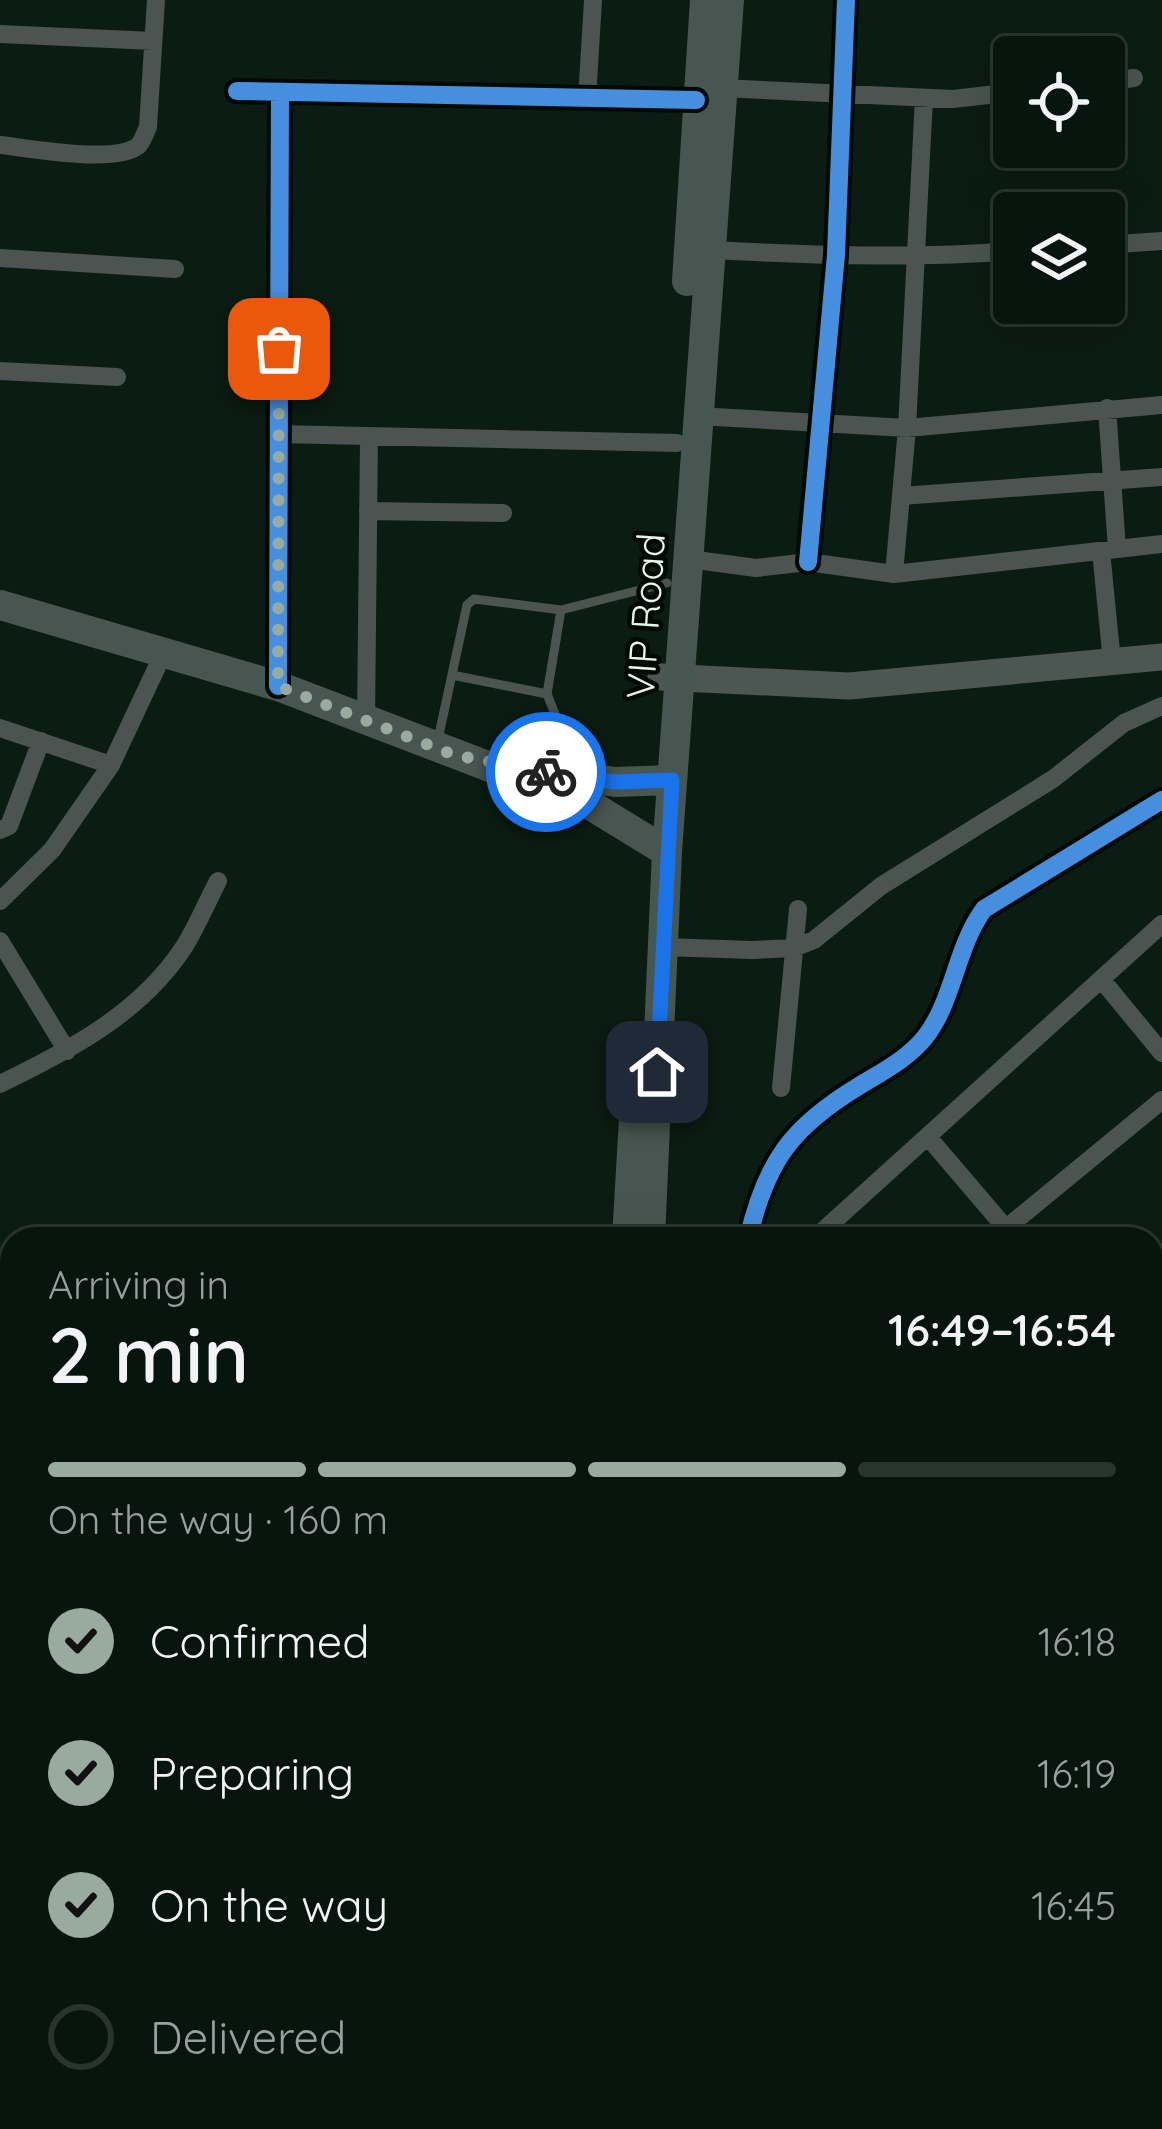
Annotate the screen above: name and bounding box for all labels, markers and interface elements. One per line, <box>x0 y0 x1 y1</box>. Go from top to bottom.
map controls <box>993 36 1125 324</box>
button: locate <box>993 36 1125 168</box>
button: layers <box>993 192 1125 324</box>
pin <box>228 298 330 400</box>
icon: bag <box>246 316 312 382</box>
street label: VIP Road <box>615 531 675 701</box>
courier <box>486 712 606 832</box>
icon: bike <box>513 739 579 805</box>
pin <box>606 1021 708 1123</box>
icon: home <box>624 1039 690 1105</box>
text: Arriving in <box>48 1260 229 1309</box>
text: 16:49–16:54 <box>888 1301 1116 1357</box>
text: 2 min <box>48 1305 249 1403</box>
text: On the way · 160 m <box>48 1495 388 1544</box>
icon: check <box>48 1608 114 1674</box>
text: Confirmed <box>150 1613 369 1669</box>
text: 16:18 <box>1038 1617 1116 1666</box>
icon: check <box>48 1740 114 1806</box>
text: Preparing <box>150 1745 354 1801</box>
text: 16:19 <box>1037 1749 1116 1798</box>
icon: check <box>48 1872 114 1938</box>
text: On the way <box>150 1877 388 1933</box>
text: 16:45 <box>1031 1881 1116 1930</box>
text: Delivered <box>150 2009 346 2065</box>

